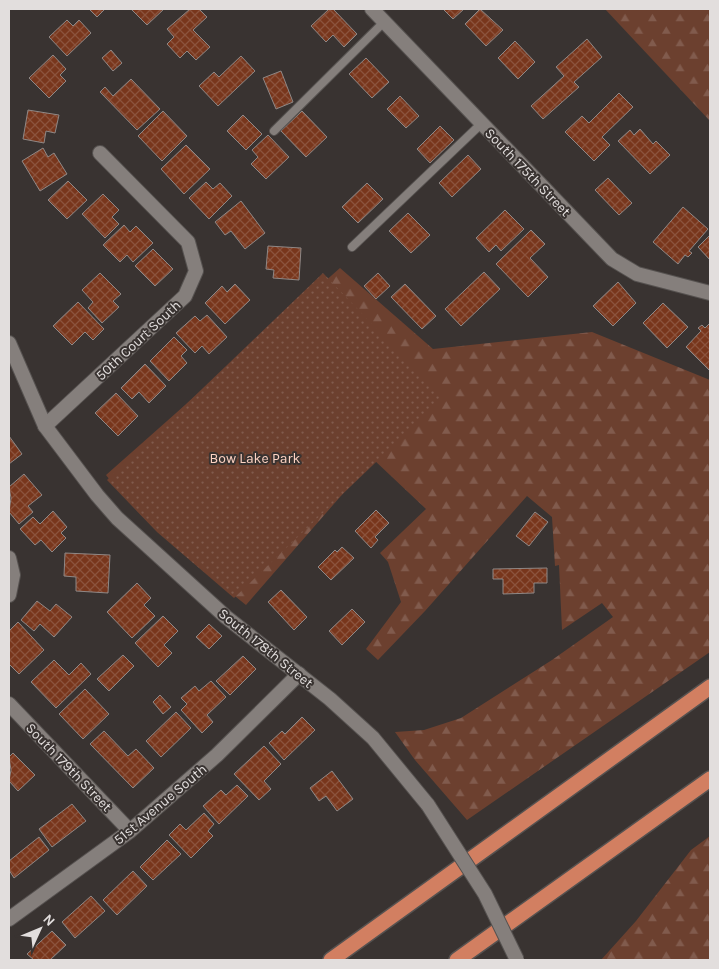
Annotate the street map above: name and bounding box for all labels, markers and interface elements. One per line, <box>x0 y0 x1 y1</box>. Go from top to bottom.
street label: South 175th Street <box>481 125 574 220</box>
street label: 50th Court South <box>92 297 184 384</box>
park label: Bow Lake Park <box>210 450 301 467</box>
street label: South 178th Street <box>215 605 316 692</box>
street label: South 179th Street <box>22 720 115 815</box>
street label: 51st Avenue South <box>110 761 210 848</box>
north arrow <box>15 904 65 954</box>
text: N <box>39 911 59 930</box>

